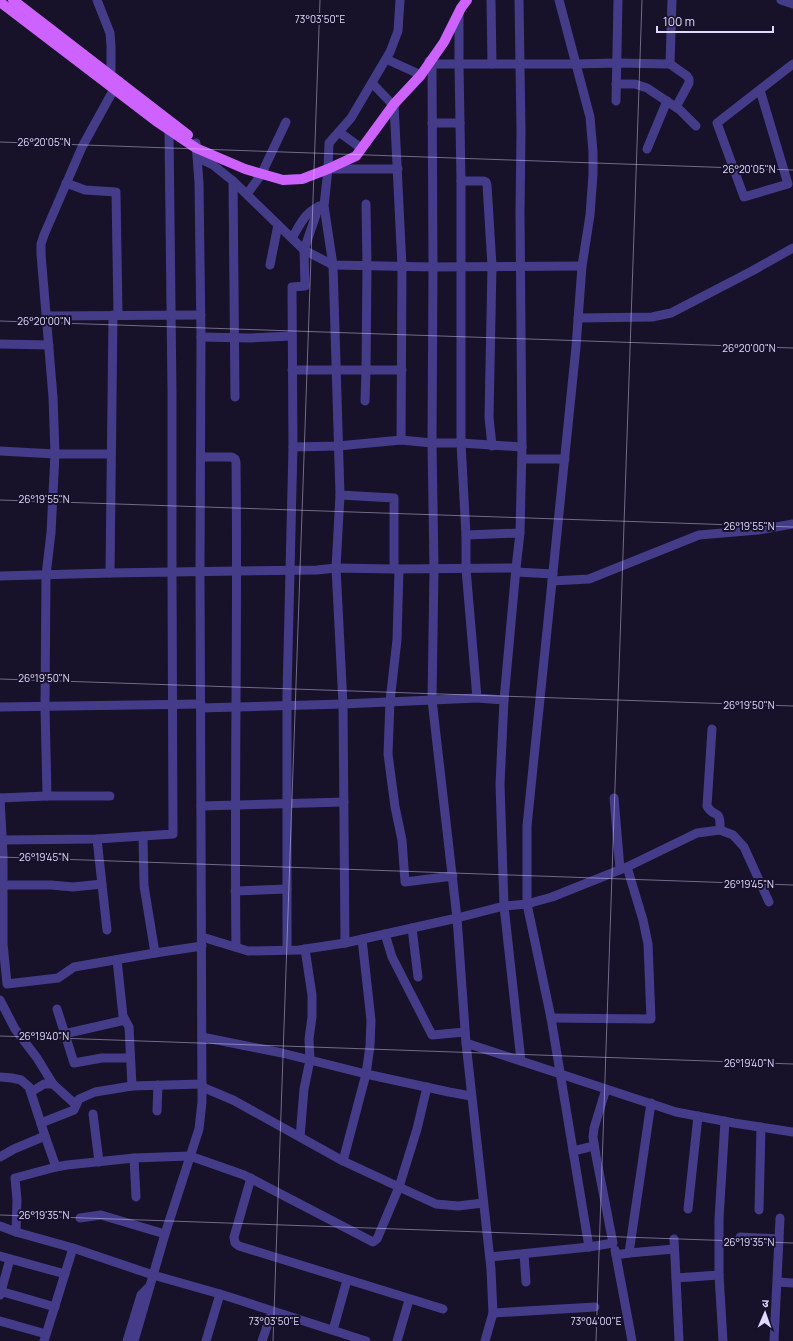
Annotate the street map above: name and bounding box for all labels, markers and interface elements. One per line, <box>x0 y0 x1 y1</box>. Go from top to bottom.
scale bar <box>657 8 773 34</box>
text: 73°03'50"E <box>295 12 345 26</box>
text: 100 m <box>663 13 695 30</box>
text: 26°20'05"N <box>18 135 71 149</box>
text: 26°20'05"N <box>723 162 776 176</box>
text: 26°20'00"N <box>17 314 71 328</box>
text: 26°20'00"N <box>722 341 776 355</box>
text: 26°19'55"N <box>19 492 70 506</box>
text: 26°19'55"N <box>724 519 775 533</box>
text: 26°19'50"N <box>18 671 70 685</box>
text: 26°19'50"N <box>723 698 775 712</box>
text: 26°19'45"N <box>19 850 69 864</box>
text: 26°19'45"N <box>724 877 774 891</box>
text: 26°19'40"N <box>19 1029 69 1043</box>
text: 26°19'40"N <box>724 1056 774 1070</box>
text: 26°19'35"N <box>19 1208 70 1222</box>
text: 26°19'35"N <box>724 1235 775 1249</box>
north arrow <box>745 1293 785 1333</box>
text: उ <box>762 1295 769 1310</box>
text: 73°03'50"E <box>249 1314 299 1328</box>
text: 73°04'00"E <box>571 1314 622 1328</box>

